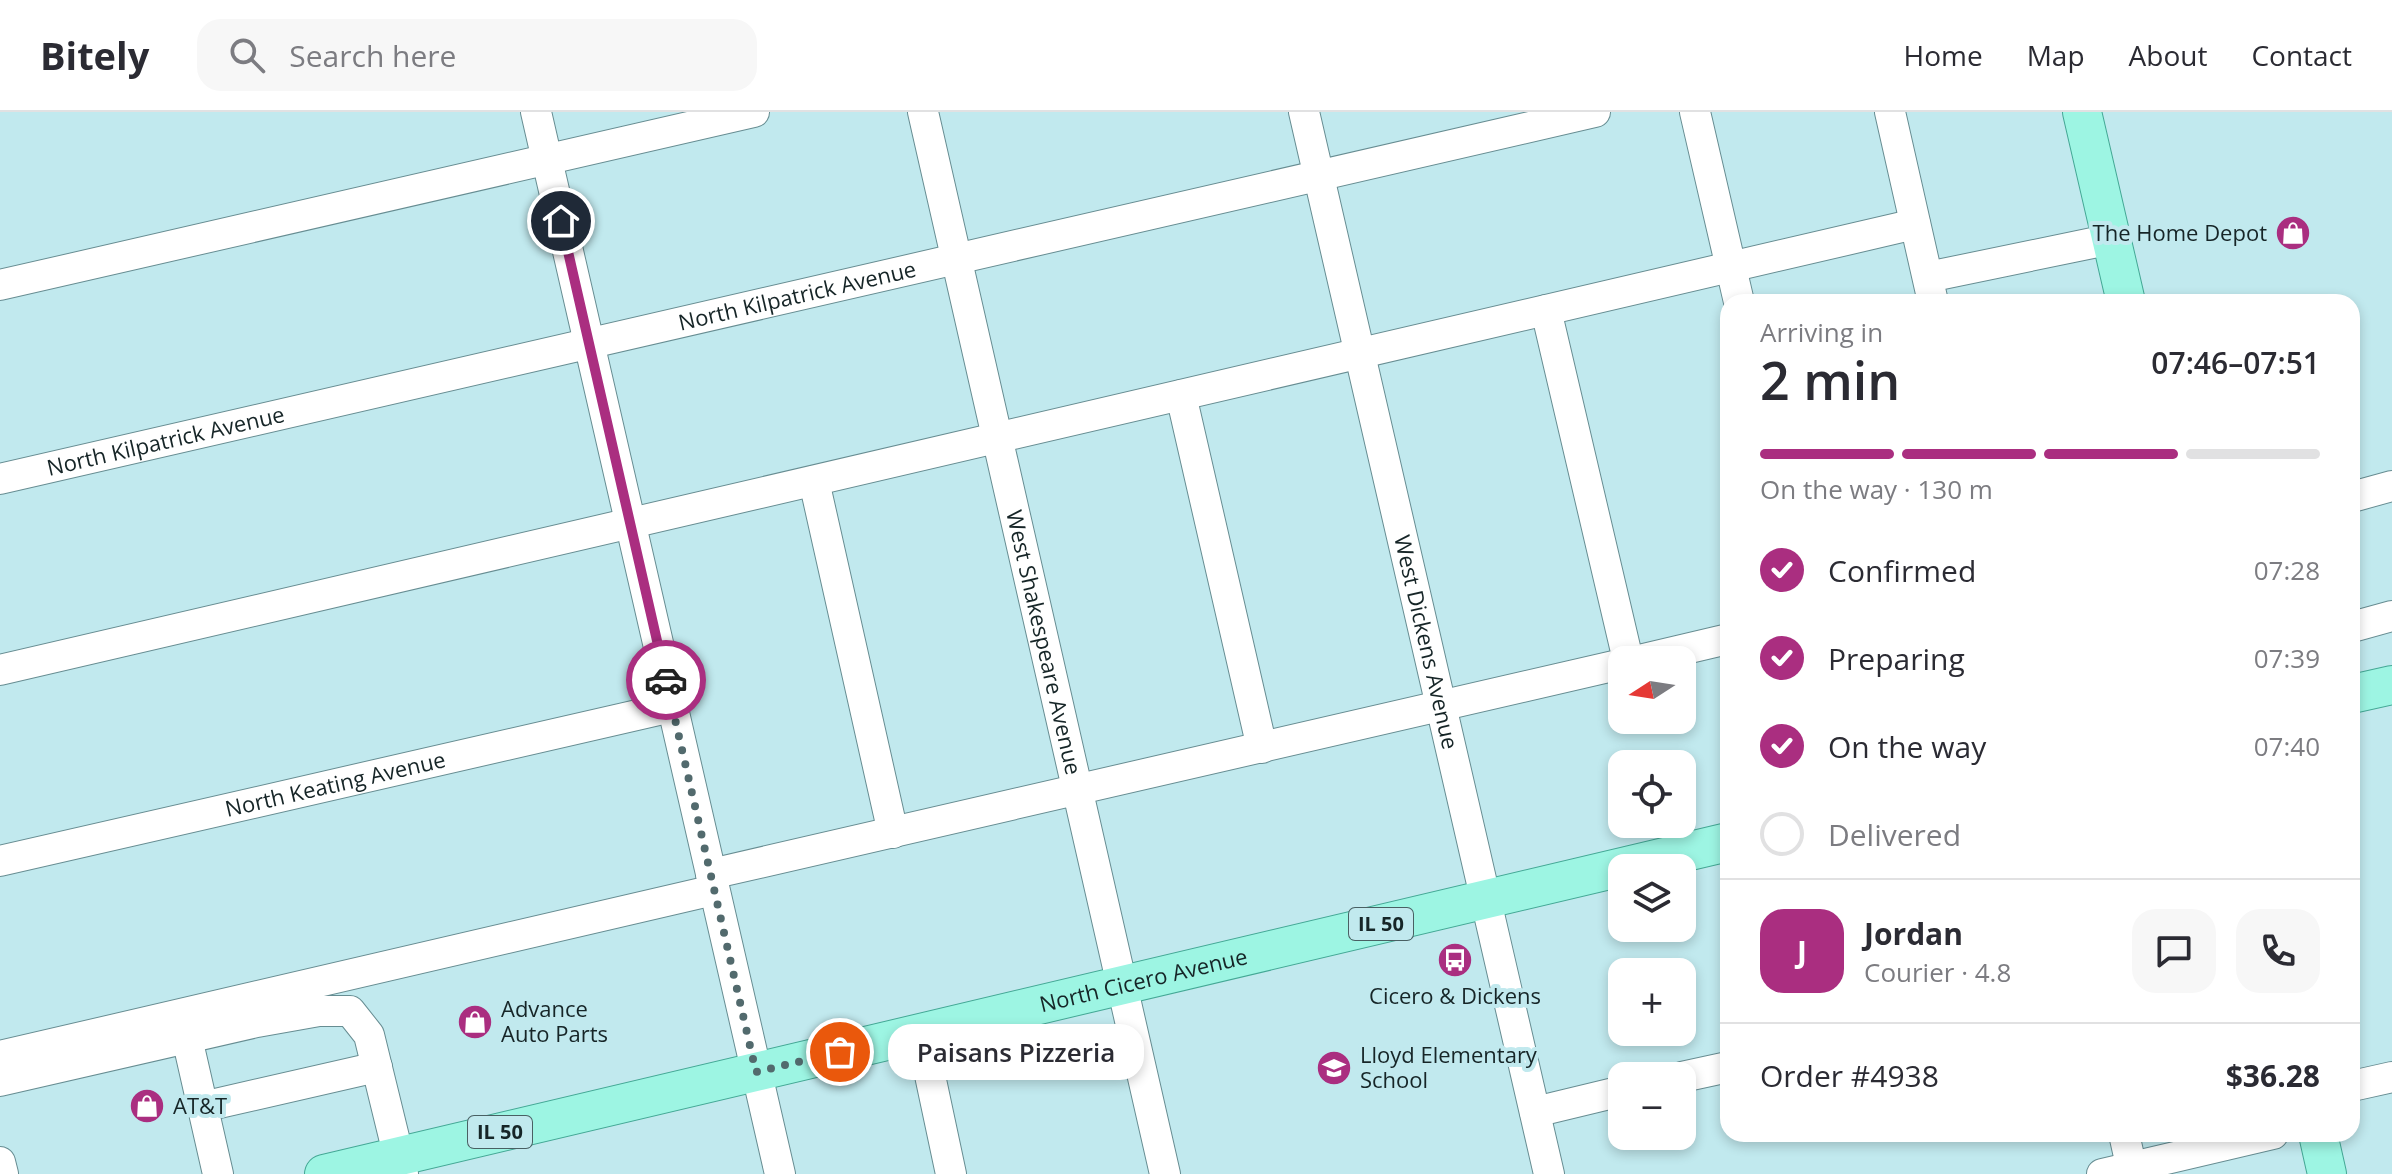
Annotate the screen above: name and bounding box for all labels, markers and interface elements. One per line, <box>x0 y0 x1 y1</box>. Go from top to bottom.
search box <box>197 19 757 91</box>
text: Bitely <box>40 29 149 81</box>
icon: search <box>225 33 269 77</box>
text: Search here <box>289 35 456 76</box>
text: Home <box>1904 36 1983 74</box>
text: Map <box>2027 36 2085 74</box>
text: About <box>2129 36 2207 74</box>
text: Contact <box>2251 36 2352 74</box>
pin <box>527 187 595 255</box>
icon: home <box>539 199 583 243</box>
shop icon: The Home Depot <box>2274 214 2312 252</box>
place label: The Home Depot <box>2093 217 2267 247</box>
street label: North Kilpatrick Avenue <box>675 253 919 336</box>
text: Arriving in <box>1760 314 1883 350</box>
text: 07:46–07:51 <box>2151 342 2320 383</box>
text: 2 min <box>1760 344 1900 415</box>
street label: North Kilpatrick Avenue <box>44 398 287 482</box>
text: On the way · 130 m <box>1760 471 1993 507</box>
street label: West Shakespeare Avenue <box>1000 507 1090 777</box>
street label: West Dickens Avenue <box>1388 532 1467 752</box>
icon: check <box>1760 548 1804 592</box>
text: Confirmed <box>1828 550 1976 591</box>
text: 07:28 <box>2254 552 2320 588</box>
icon: check <box>1760 636 1804 680</box>
text: Preparing <box>1828 638 1965 679</box>
courier <box>626 640 706 720</box>
text: 07:39 <box>2254 640 2320 676</box>
north arrow <box>1608 646 1696 734</box>
map controls <box>1608 646 1696 1150</box>
icon: car <box>644 658 688 702</box>
icon: check <box>1760 724 1804 768</box>
text: On the way <box>1828 726 1986 767</box>
text: 07:40 <box>2254 728 2320 764</box>
street label: North Keating Avenue <box>222 743 448 823</box>
button: locate <box>1608 750 1696 838</box>
text: Delivered <box>1828 814 1961 855</box>
button: layers <box>1608 854 1696 942</box>
road number: IL 50 <box>1349 908 1413 940</box>
button: chat <box>2132 909 2216 993</box>
button: phone <box>2236 909 2320 993</box>
text: Jordan <box>1864 913 1963 954</box>
text: J <box>1797 931 1807 972</box>
street label: North Cicero Avenue <box>1036 940 1250 1018</box>
bus stop icon: Cicero & Dickens <box>1436 941 1474 979</box>
text: Courier · 4.8 <box>1864 954 2011 990</box>
button: + <box>1608 958 1696 1046</box>
place label: Cicero & Dickens <box>1369 980 1541 1010</box>
place label: Advance Auto Parts <box>501 993 608 1048</box>
shop icon: Advance Auto Parts <box>456 1003 494 1041</box>
pin <box>806 1018 874 1086</box>
callout: Paisans Pizzeria <box>888 1024 1144 1080</box>
icon: bag <box>818 1030 862 1074</box>
text: Paisans Pizzeria <box>917 1034 1115 1070</box>
place label: Lloyd Elementary School <box>1360 1039 1538 1094</box>
school or university icon: Lloyd Elementary School <box>1315 1049 1353 1087</box>
text: Order #4938 <box>1760 1055 1939 1096</box>
text: $36.28 <box>2226 1055 2320 1096</box>
button: − <box>1608 1062 1696 1150</box>
shop icon: AT&T <box>128 1087 166 1125</box>
place label: AT&T <box>173 1090 227 1120</box>
road number: IL 50 <box>468 1116 532 1148</box>

